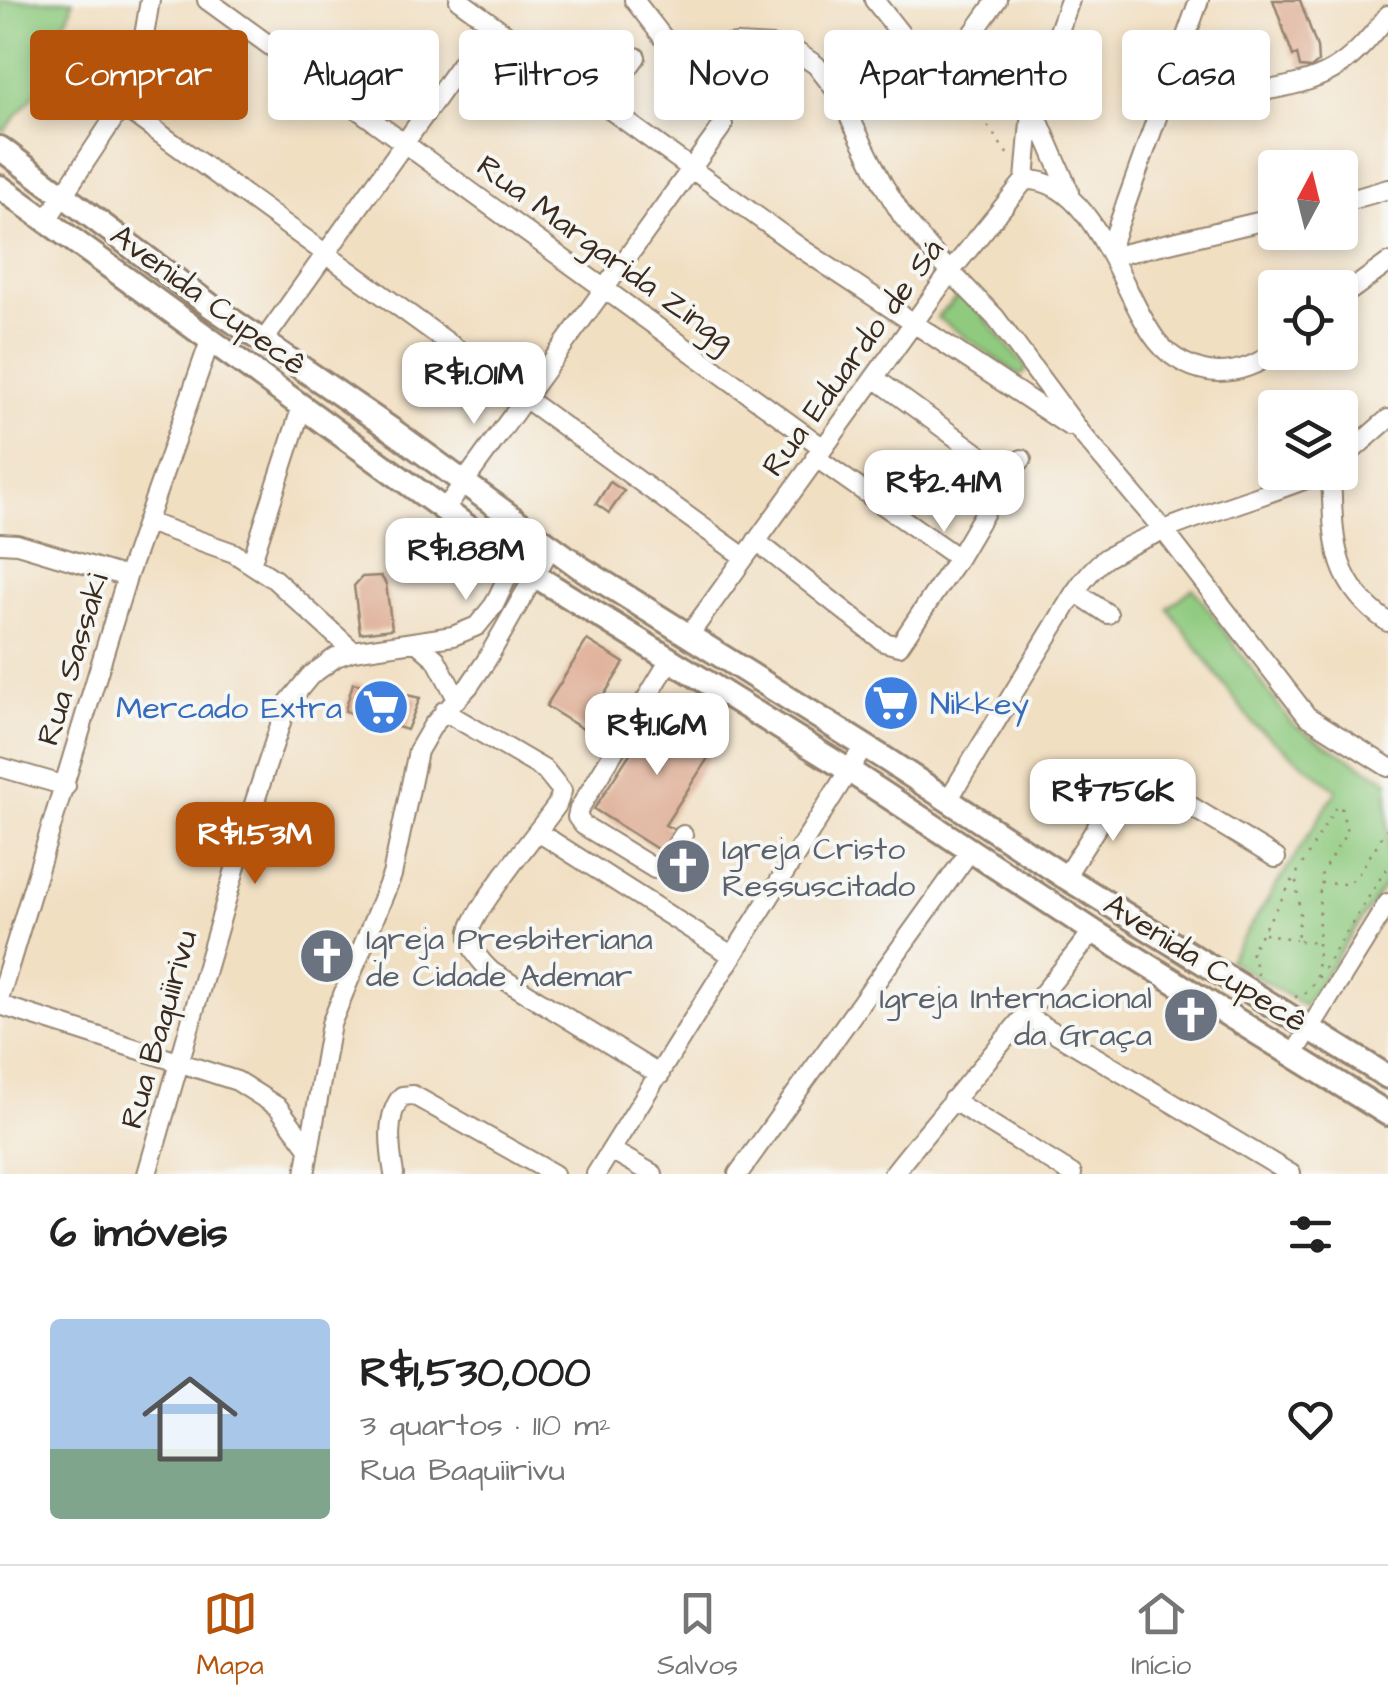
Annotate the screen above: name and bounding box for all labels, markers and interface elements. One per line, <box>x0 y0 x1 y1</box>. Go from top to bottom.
chip: Comprar <box>30 30 248 120</box>
chip: Alugar <box>268 30 439 120</box>
chip: Filtros <box>459 30 634 120</box>
chip: Novo <box>654 30 804 120</box>
chip: Apartamento <box>824 30 1102 120</box>
chip: Casa <box>1122 30 1270 120</box>
street label: Rua Margarida Zingg <box>467 144 743 362</box>
north arrow <box>1258 150 1358 250</box>
map controls <box>1258 150 1358 490</box>
street label: Avenida Cupecê <box>101 214 315 387</box>
street label: Rua Eduardo de Sá <box>751 230 955 486</box>
button: locate <box>1258 270 1358 370</box>
pin: R$1.01M <box>382 342 566 427</box>
text: R$1.01M <box>424 352 524 397</box>
button: layers <box>1258 390 1358 490</box>
pin: R$2.41M <box>852 450 1036 535</box>
text: R$2.41M <box>886 460 1002 505</box>
pin: R$1.88M <box>374 518 558 603</box>
text: R$1.88M <box>407 528 525 573</box>
street label: Rua Sassaki <box>26 568 121 751</box>
supermarket icon: Nikkey <box>861 673 921 733</box>
supermarket icon: Mercado Extra <box>351 677 411 737</box>
place label: Nikkey <box>930 682 1029 727</box>
place label: Mercado Extra <box>116 686 342 731</box>
pin: R$1.16M <box>565 693 749 778</box>
text: R$1.16M <box>607 703 707 748</box>
pin: R$756K <box>1032 759 1194 844</box>
text: R$756K <box>1052 769 1174 814</box>
pin: R$1.53M <box>163 802 347 887</box>
text: R$1.53M <box>198 812 312 857</box>
place label: Igreja Cristo Ressuscitado <box>722 827 915 909</box>
church icon: Igreja Cristo Ressuscitado <box>653 836 713 896</box>
street label: Avenida Cupecê <box>1095 883 1316 1044</box>
place label: Igreja Presbiteriana de Cidade Ademar <box>366 917 653 999</box>
street label: Rua Baquiirivu <box>110 925 209 1134</box>
church icon: Igreja Presbiteriana de Cidade Ademar <box>297 926 357 986</box>
place label: Igreja Internacional da Graça <box>879 976 1152 1058</box>
church icon: Igreja Internacional da Graça <box>1161 985 1221 1045</box>
text: 6 imóveis <box>50 1205 228 1263</box>
icon: filters <box>1283 1207 1338 1262</box>
text: R$1,530,000 <box>360 1345 591 1403</box>
icon: home <box>130 1359 250 1479</box>
icon: heart <box>1283 1392 1338 1447</box>
text: 3 quartos · 110 m² <box>360 1403 611 1448</box>
text: Rua Baquiirivu <box>360 1448 565 1493</box>
tab: Mapa <box>197 1586 264 1685</box>
tab: Salvos <box>657 1586 738 1685</box>
tab: Início <box>1131 1586 1191 1685</box>

